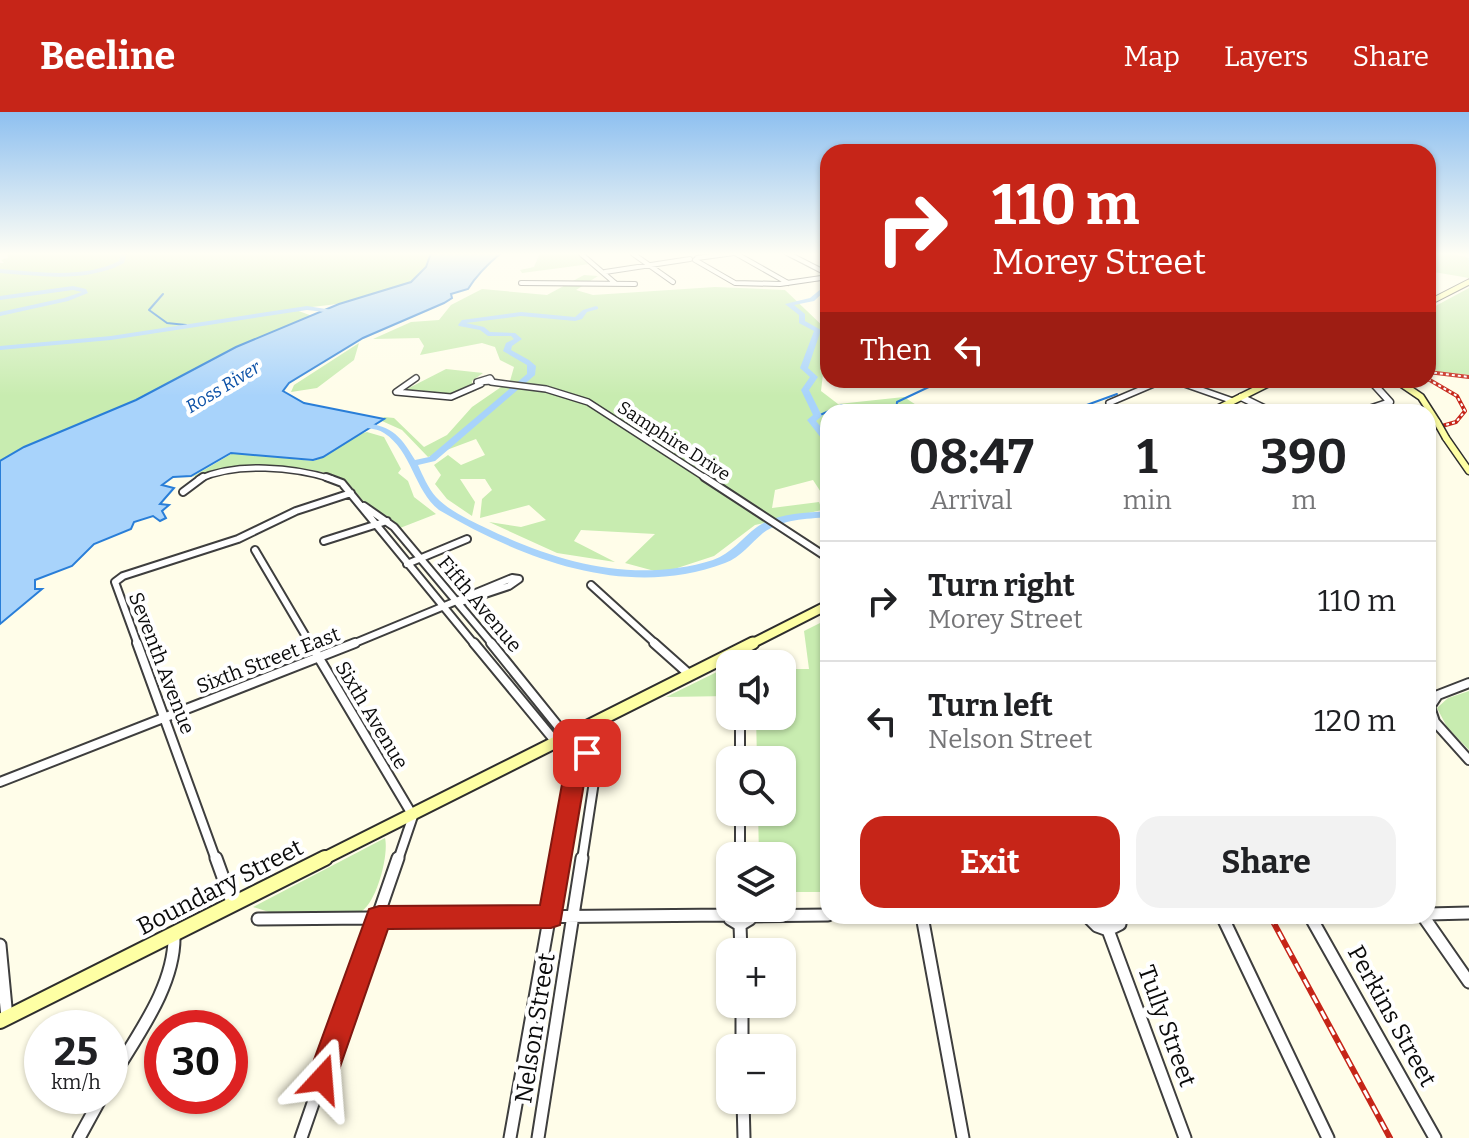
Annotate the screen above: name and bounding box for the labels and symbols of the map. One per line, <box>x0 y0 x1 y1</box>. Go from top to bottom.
water label: Ross River <box>182 356 265 418</box>
street label: Samphire Drive <box>613 396 735 486</box>
street label: Fifth Avenue <box>433 551 527 657</box>
street label: Seventh Avenue <box>124 589 200 737</box>
street label: Sixth Street East <box>193 622 343 698</box>
street label: Sixth Avenue <box>330 657 414 773</box>
pin <box>553 719 621 787</box>
street label: Boundary Street <box>132 833 308 941</box>
street label: Perkins Street <box>1342 941 1442 1092</box>
street label: Nelson Street <box>509 951 561 1105</box>
street label: Tully Street <box>1132 961 1202 1091</box>
speed limit sign: 30 <box>144 1010 248 1114</box>
position arrow <box>280 1037 364 1121</box>

